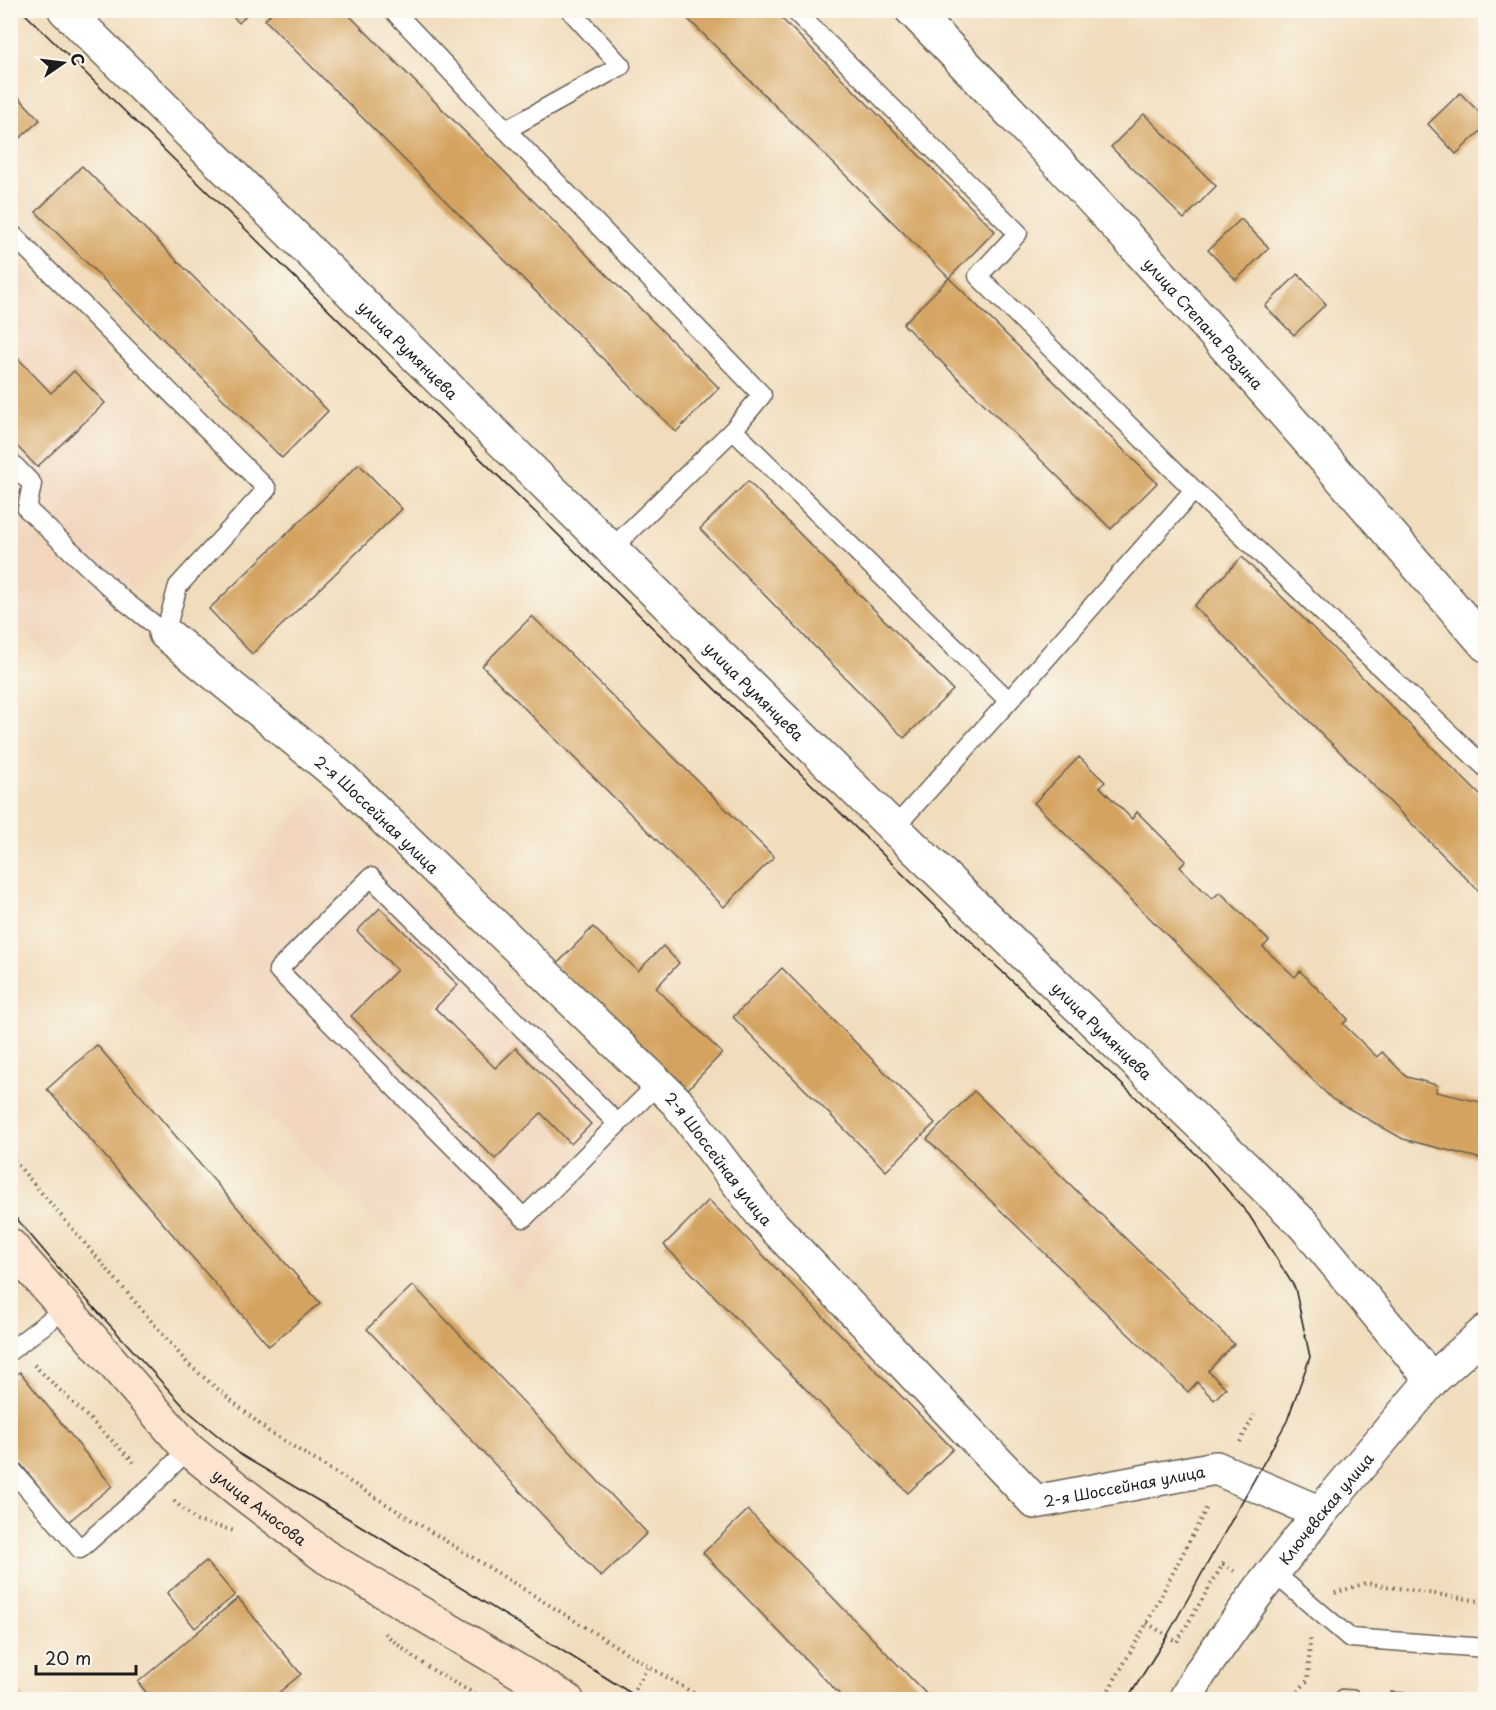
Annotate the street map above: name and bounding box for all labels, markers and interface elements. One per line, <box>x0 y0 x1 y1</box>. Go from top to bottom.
north arrow <box>33 33 93 93</box>
text: С <box>65 50 92 68</box>
street label: улица Степана Разина <box>1139 252 1270 394</box>
street label: улица Румянцева <box>354 295 464 404</box>
street label: улица Румянцева <box>700 636 810 746</box>
street label: 2-я Шоссейная улица <box>310 749 445 878</box>
street label: улица Румянцева <box>1047 976 1159 1085</box>
street label: 2-я Шоссейная улица <box>661 1086 778 1231</box>
street label: Ключевская улица <box>1272 1447 1378 1569</box>
street label: 2-я Шоссейная улица <box>1042 1459 1207 1512</box>
street label: улица Аносова <box>208 1463 313 1551</box>
scale bar <box>36 1638 136 1676</box>
text: 20 m <box>45 1644 91 1671</box>

